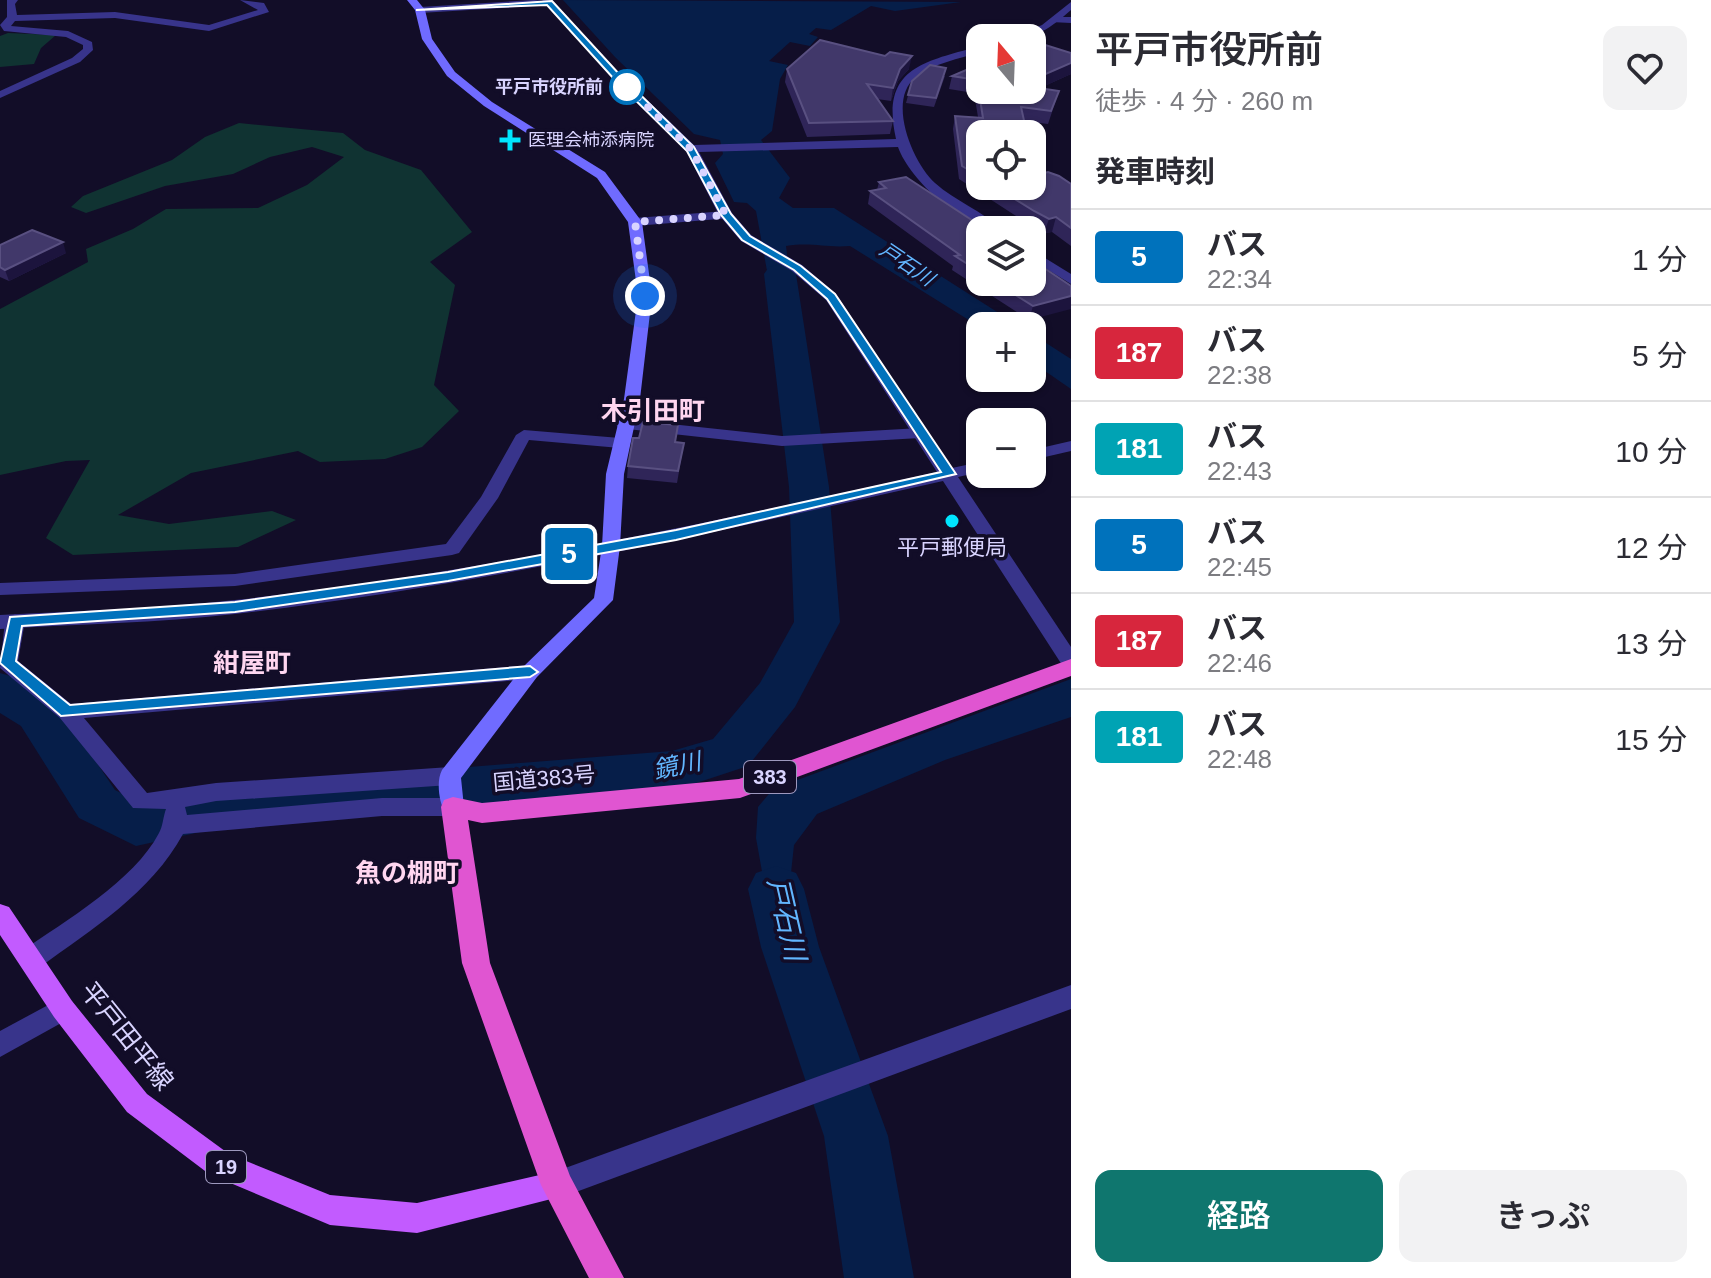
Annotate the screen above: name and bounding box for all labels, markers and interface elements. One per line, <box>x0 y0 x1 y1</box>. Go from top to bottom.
north arrow <box>966 24 1046 104</box>
map controls <box>966 24 1046 488</box>
button: heart <box>1603 26 1687 110</box>
text: 平戸市役所前 <box>1095 29 1323 71</box>
marker: 平戸市役所前 <box>610 70 644 104</box>
place label: 平戸市役所前 <box>495 77 603 97</box>
text: 徒歩 · 4 分 · 260 m <box>1095 86 1313 116</box>
button: locate <box>966 120 1046 200</box>
marker: 医理会柿添病院 <box>499 129 521 151</box>
place label: 医理会柿添病院 <box>528 130 654 150</box>
text: 発車時刻 <box>1095 155 1215 188</box>
button: layers <box>966 216 1046 296</box>
text: バス <box>1207 228 1267 261</box>
water label: 戸石川 <box>876 238 940 291</box>
text: 5 <box>1131 241 1147 272</box>
text: 1 分 <box>1632 243 1687 276</box>
text: 22:34 <box>1207 264 1272 294</box>
your location <box>625 276 665 316</box>
button: + <box>966 312 1046 392</box>
text: バス <box>1207 324 1267 357</box>
text: 187 <box>1116 337 1162 368</box>
text: 5 分 <box>1632 339 1687 372</box>
text: 22:38 <box>1207 360 1272 390</box>
district label: 木引田町 <box>601 396 705 426</box>
button: − <box>966 408 1046 488</box>
text: バス <box>1207 420 1267 453</box>
text: 181 <box>1116 433 1162 464</box>
text: 10 分 <box>1615 435 1687 468</box>
text: 22:43 <box>1207 456 1272 486</box>
marker: 平戸郵便局 <box>943 512 961 530</box>
text: バス <box>1207 516 1267 549</box>
line badge: 5 <box>543 528 595 580</box>
text: 5 <box>1131 529 1147 560</box>
text: 12 分 <box>1615 531 1687 564</box>
place label: 平戸郵便局 <box>897 535 1007 560</box>
text: 5 <box>561 538 577 569</box>
text: 22:45 <box>1207 552 1272 582</box>
text: バス <box>1207 612 1267 645</box>
text: 187 <box>1116 625 1162 656</box>
text: 13 分 <box>1615 627 1687 660</box>
district label: 紺屋町 <box>213 648 291 678</box>
text: 22:46 <box>1207 648 1272 678</box>
text: バス <box>1207 708 1267 741</box>
text: 181 <box>1116 721 1162 752</box>
text: 15 分 <box>1615 723 1687 756</box>
text: 22:48 <box>1207 744 1272 774</box>
water label: 鏡川 <box>651 747 706 784</box>
road number: 383 <box>744 761 796 793</box>
street label: 国道383号 <box>492 762 596 795</box>
district label: 魚の棚町 <box>355 858 459 888</box>
water label: 戸石川 <box>762 875 812 966</box>
street label: 平戸田平線 <box>74 976 180 1096</box>
road number: 19 <box>206 1151 246 1183</box>
button: 経路 <box>1095 1170 1383 1262</box>
button: きっぷ <box>1399 1170 1687 1262</box>

